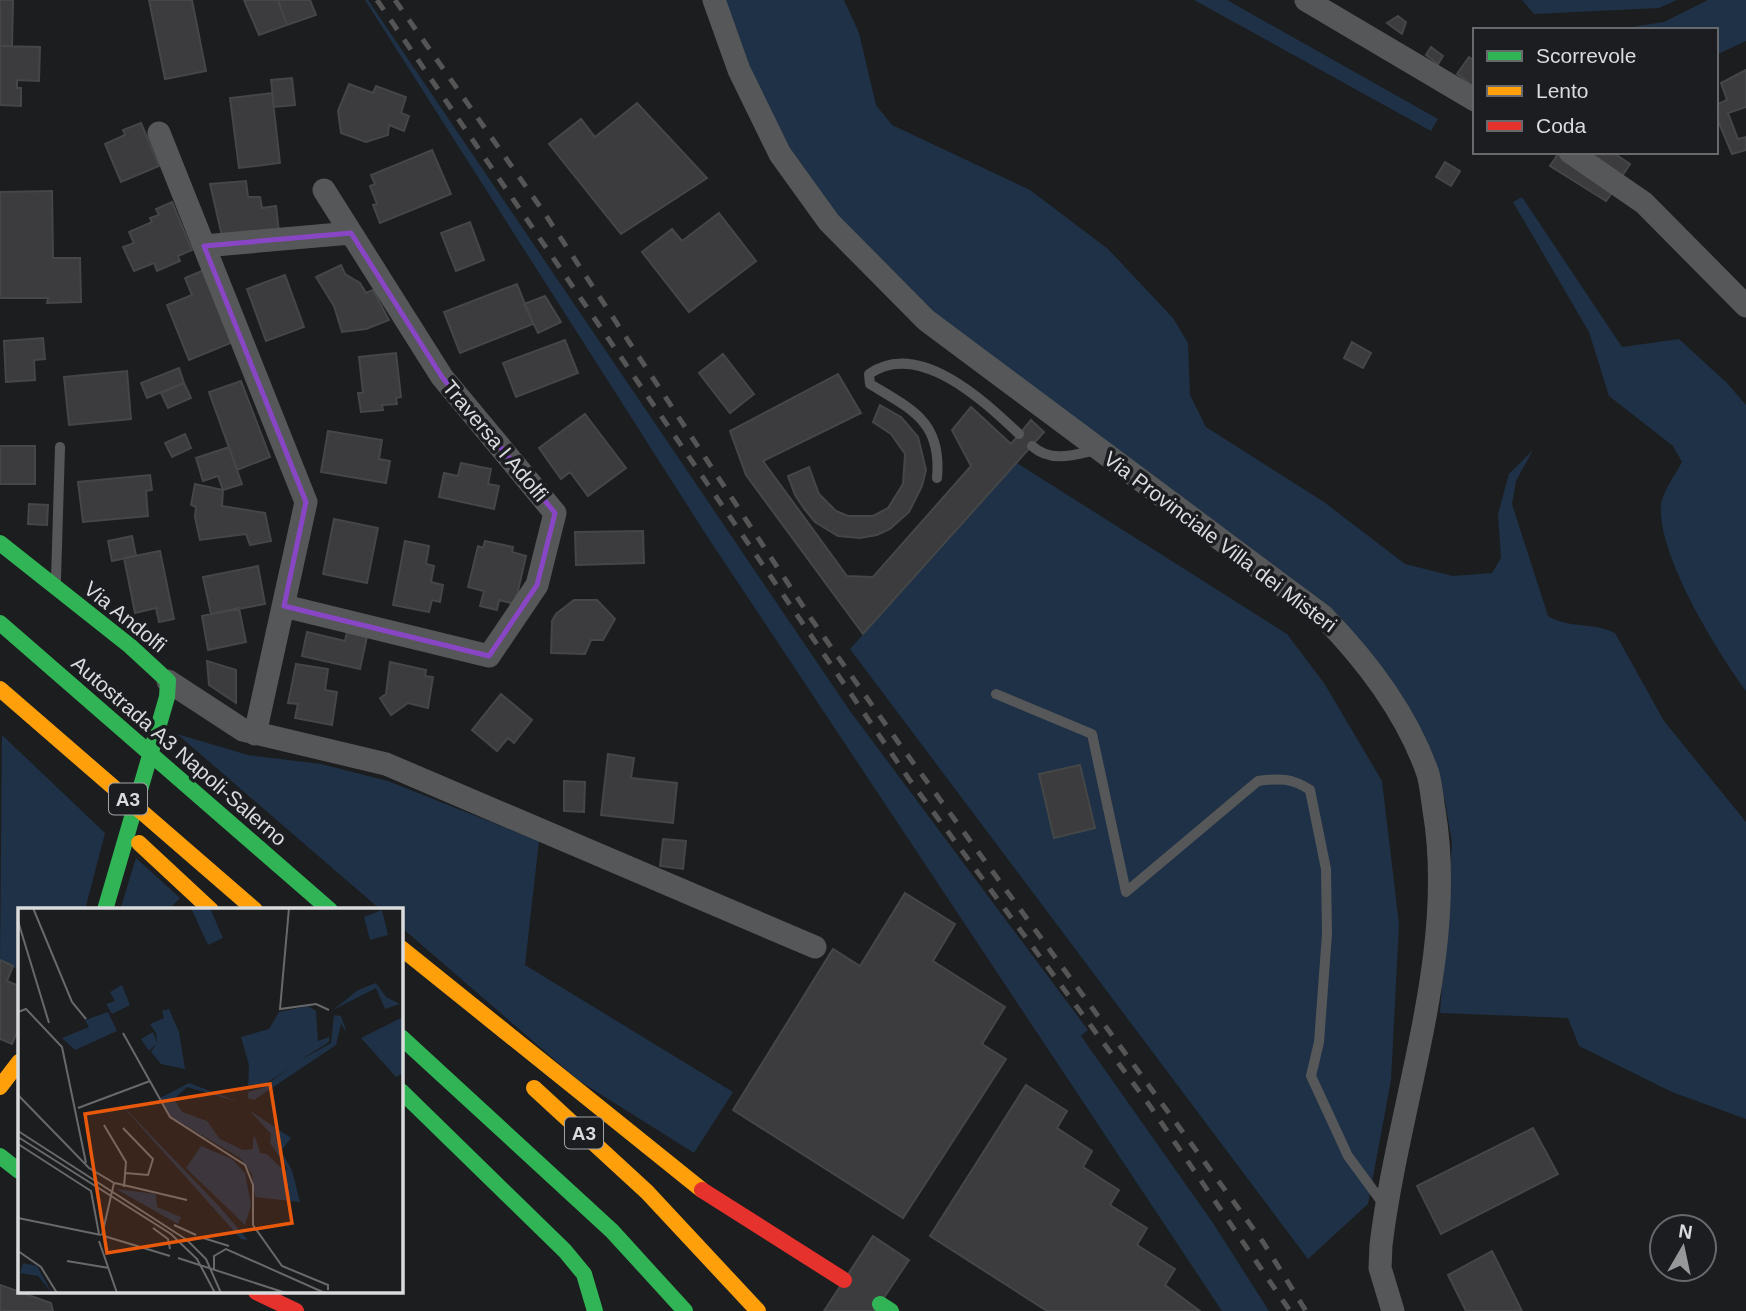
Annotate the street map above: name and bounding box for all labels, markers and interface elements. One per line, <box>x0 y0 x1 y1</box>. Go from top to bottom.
legend <box>1473 28 1718 154</box>
text: Scorrevole <box>1536 44 1636 67</box>
text: Lento <box>1536 79 1589 102</box>
text: Coda <box>1536 114 1587 137</box>
street label: Traversa I Adolfi <box>438 375 553 506</box>
street label: Via Provinciale Villa dei Misteri <box>1099 447 1341 637</box>
street label: Via Andolfi <box>80 577 171 657</box>
street label: Autostrada A3 Napoli-Salerno <box>66 650 292 852</box>
road number: A3 <box>109 784 147 814</box>
inset map <box>18 908 402 1294</box>
road number: A3 <box>565 1118 603 1148</box>
north arrow <box>1648 1213 1718 1283</box>
text: N <box>1677 1220 1694 1243</box>

